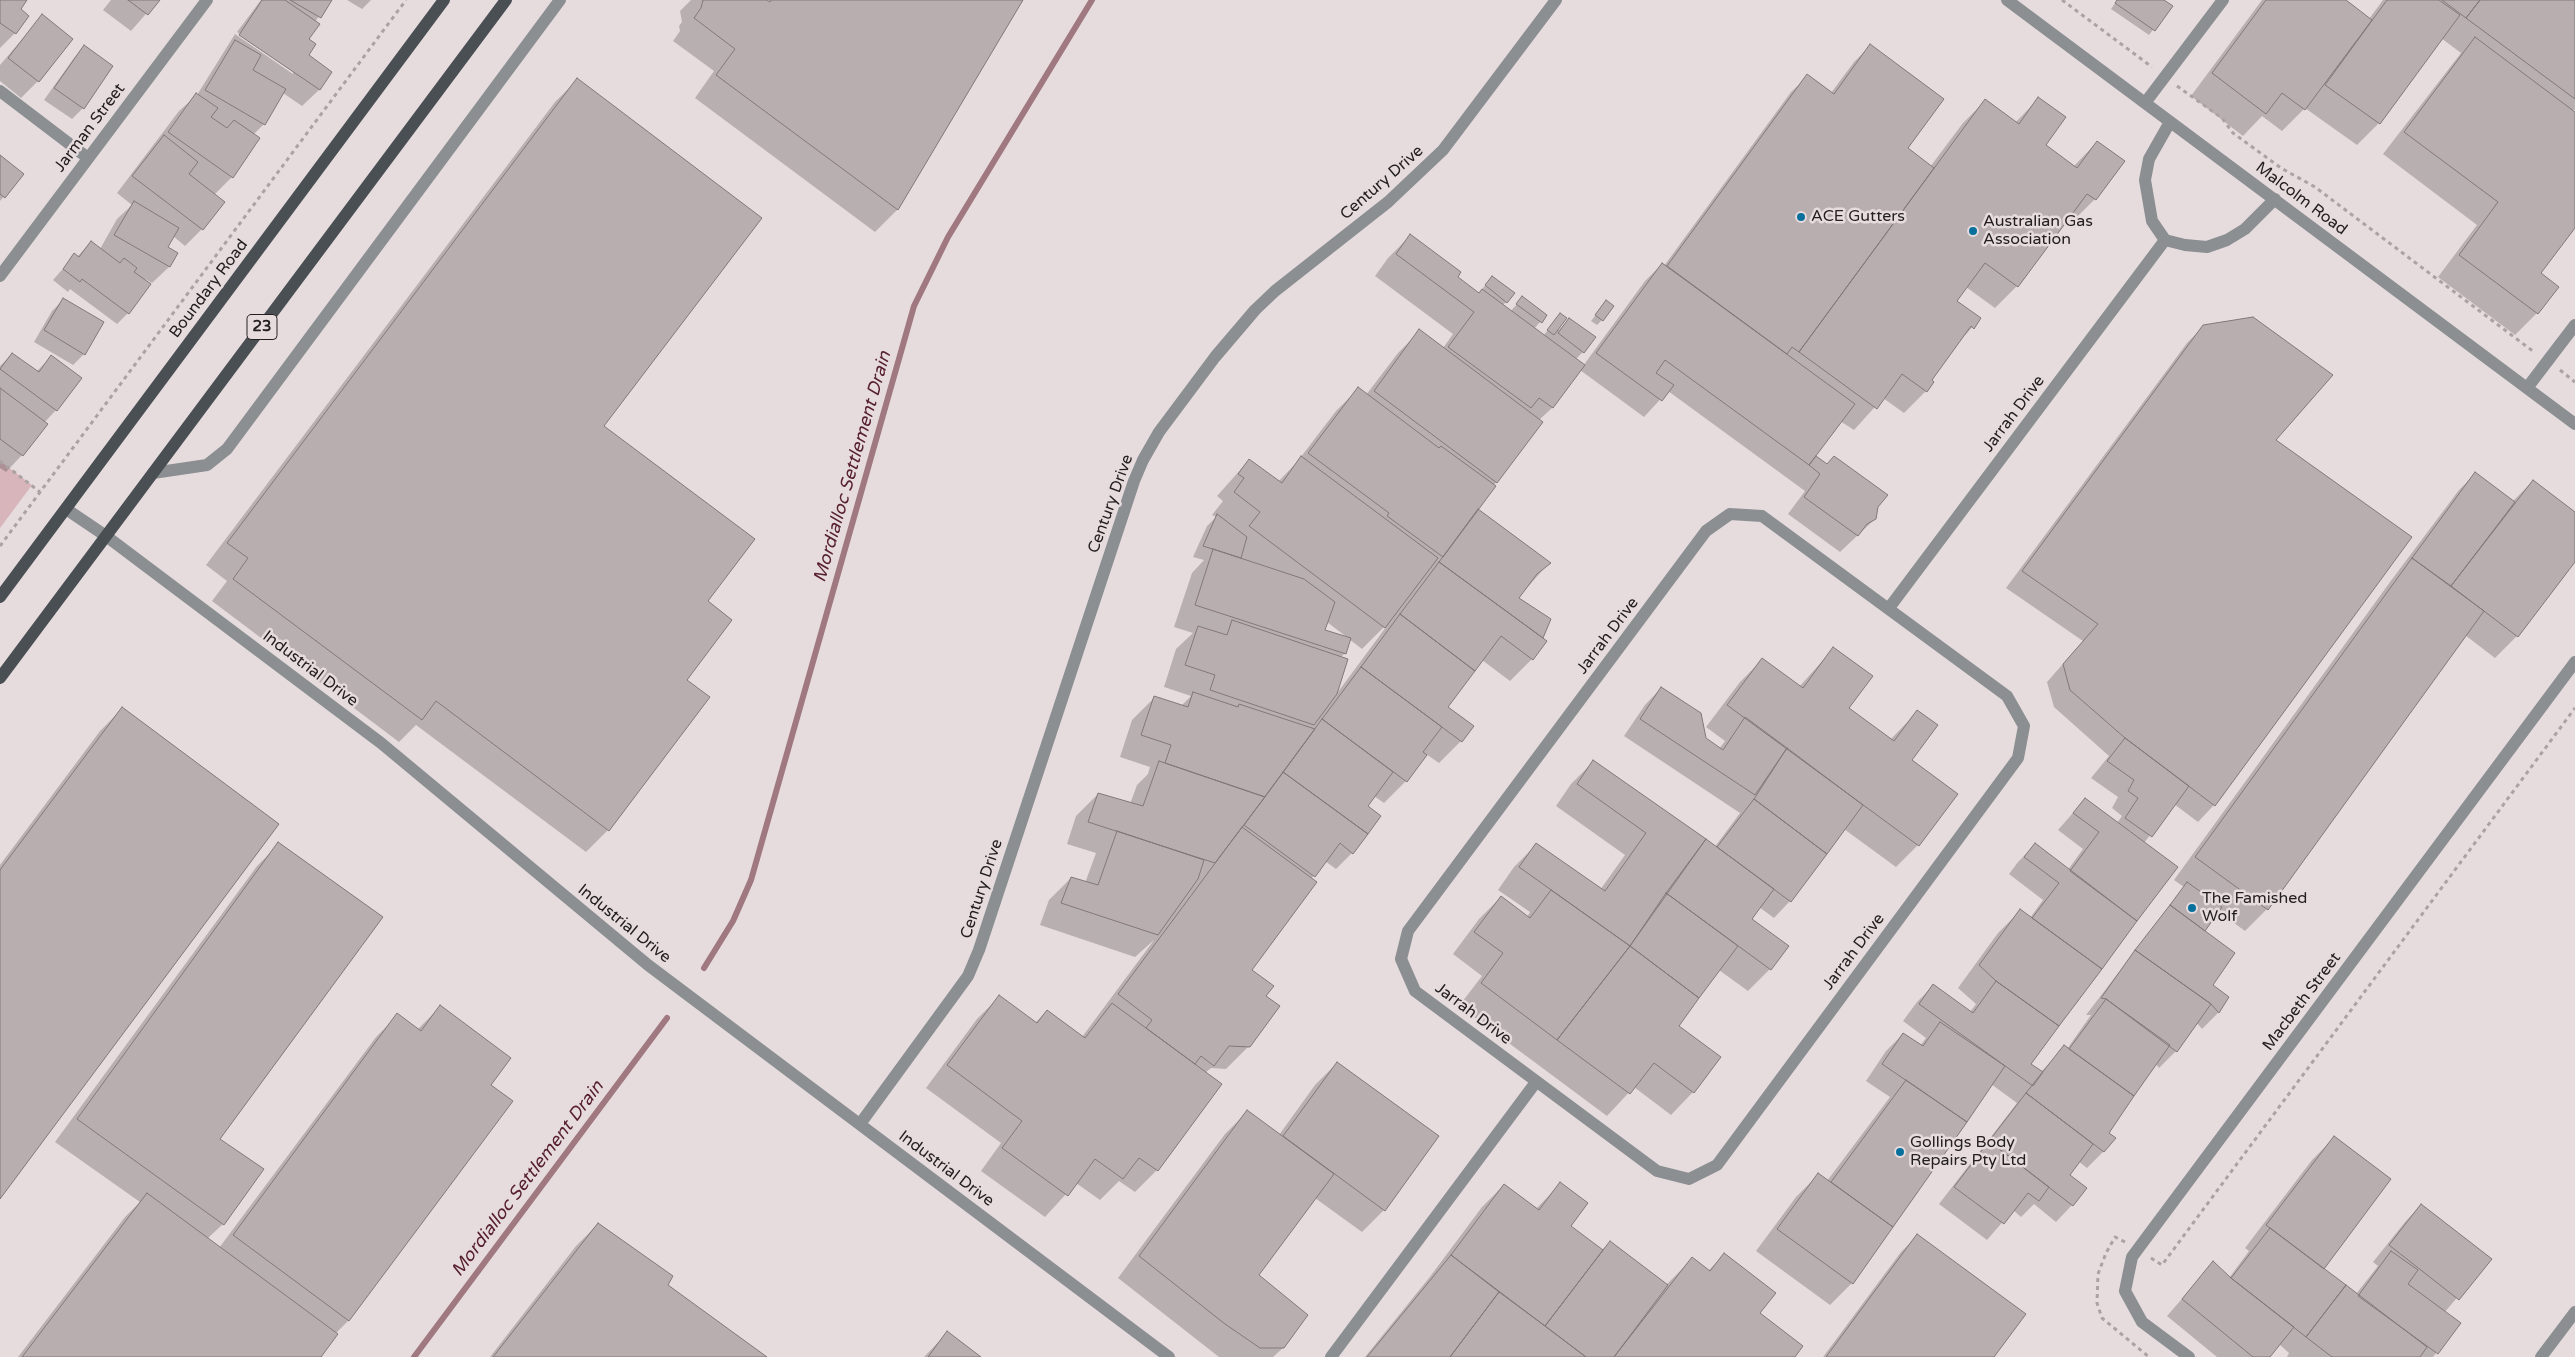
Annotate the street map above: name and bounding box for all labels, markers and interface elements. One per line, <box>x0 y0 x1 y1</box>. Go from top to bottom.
street label: Jarman Street <box>50 80 130 176</box>
street label: Century Drive <box>1337 142 1427 224</box>
street label: Malcolm Road <box>2251 158 2351 240</box>
place label: ACE Gutters <box>1811 207 1905 227</box>
marker: ACE Gutters <box>1795 211 1807 223</box>
place label: Australian Gas Association <box>1983 212 2093 250</box>
marker: Australian Gas Association <box>1967 225 1979 237</box>
street label: Boundary Road <box>166 236 252 342</box>
road number: 23 <box>247 314 277 340</box>
water label: Mordialloc Settlement Drain <box>810 349 896 585</box>
street label: Jarrah Drive <box>1979 372 2049 456</box>
street label: Century Drive <box>1084 452 1138 556</box>
street label: Jarrah Drive <box>1573 594 1643 678</box>
street label: Industrial Drive <box>259 627 361 711</box>
street label: Century Drive <box>957 837 1007 941</box>
street label: Industrial Drive <box>574 881 674 967</box>
place label: The Famished Wolf <box>2202 889 2307 927</box>
marker: The Famished Wolf <box>2186 902 2198 914</box>
street label: Jarrah Drive <box>1819 910 1889 994</box>
street label: Macbeth Street <box>2259 949 2345 1055</box>
street label: Jarrah Drive <box>1431 979 1515 1049</box>
water label: Mordialloc Settlement Drain <box>447 1077 609 1281</box>
street label: Industrial Drive <box>895 1127 997 1211</box>
place label: Gollings Body Repairs Pty Ltd <box>1910 1133 2026 1171</box>
marker: Gollings Body Repairs Pty Ltd <box>1894 1146 1906 1158</box>

